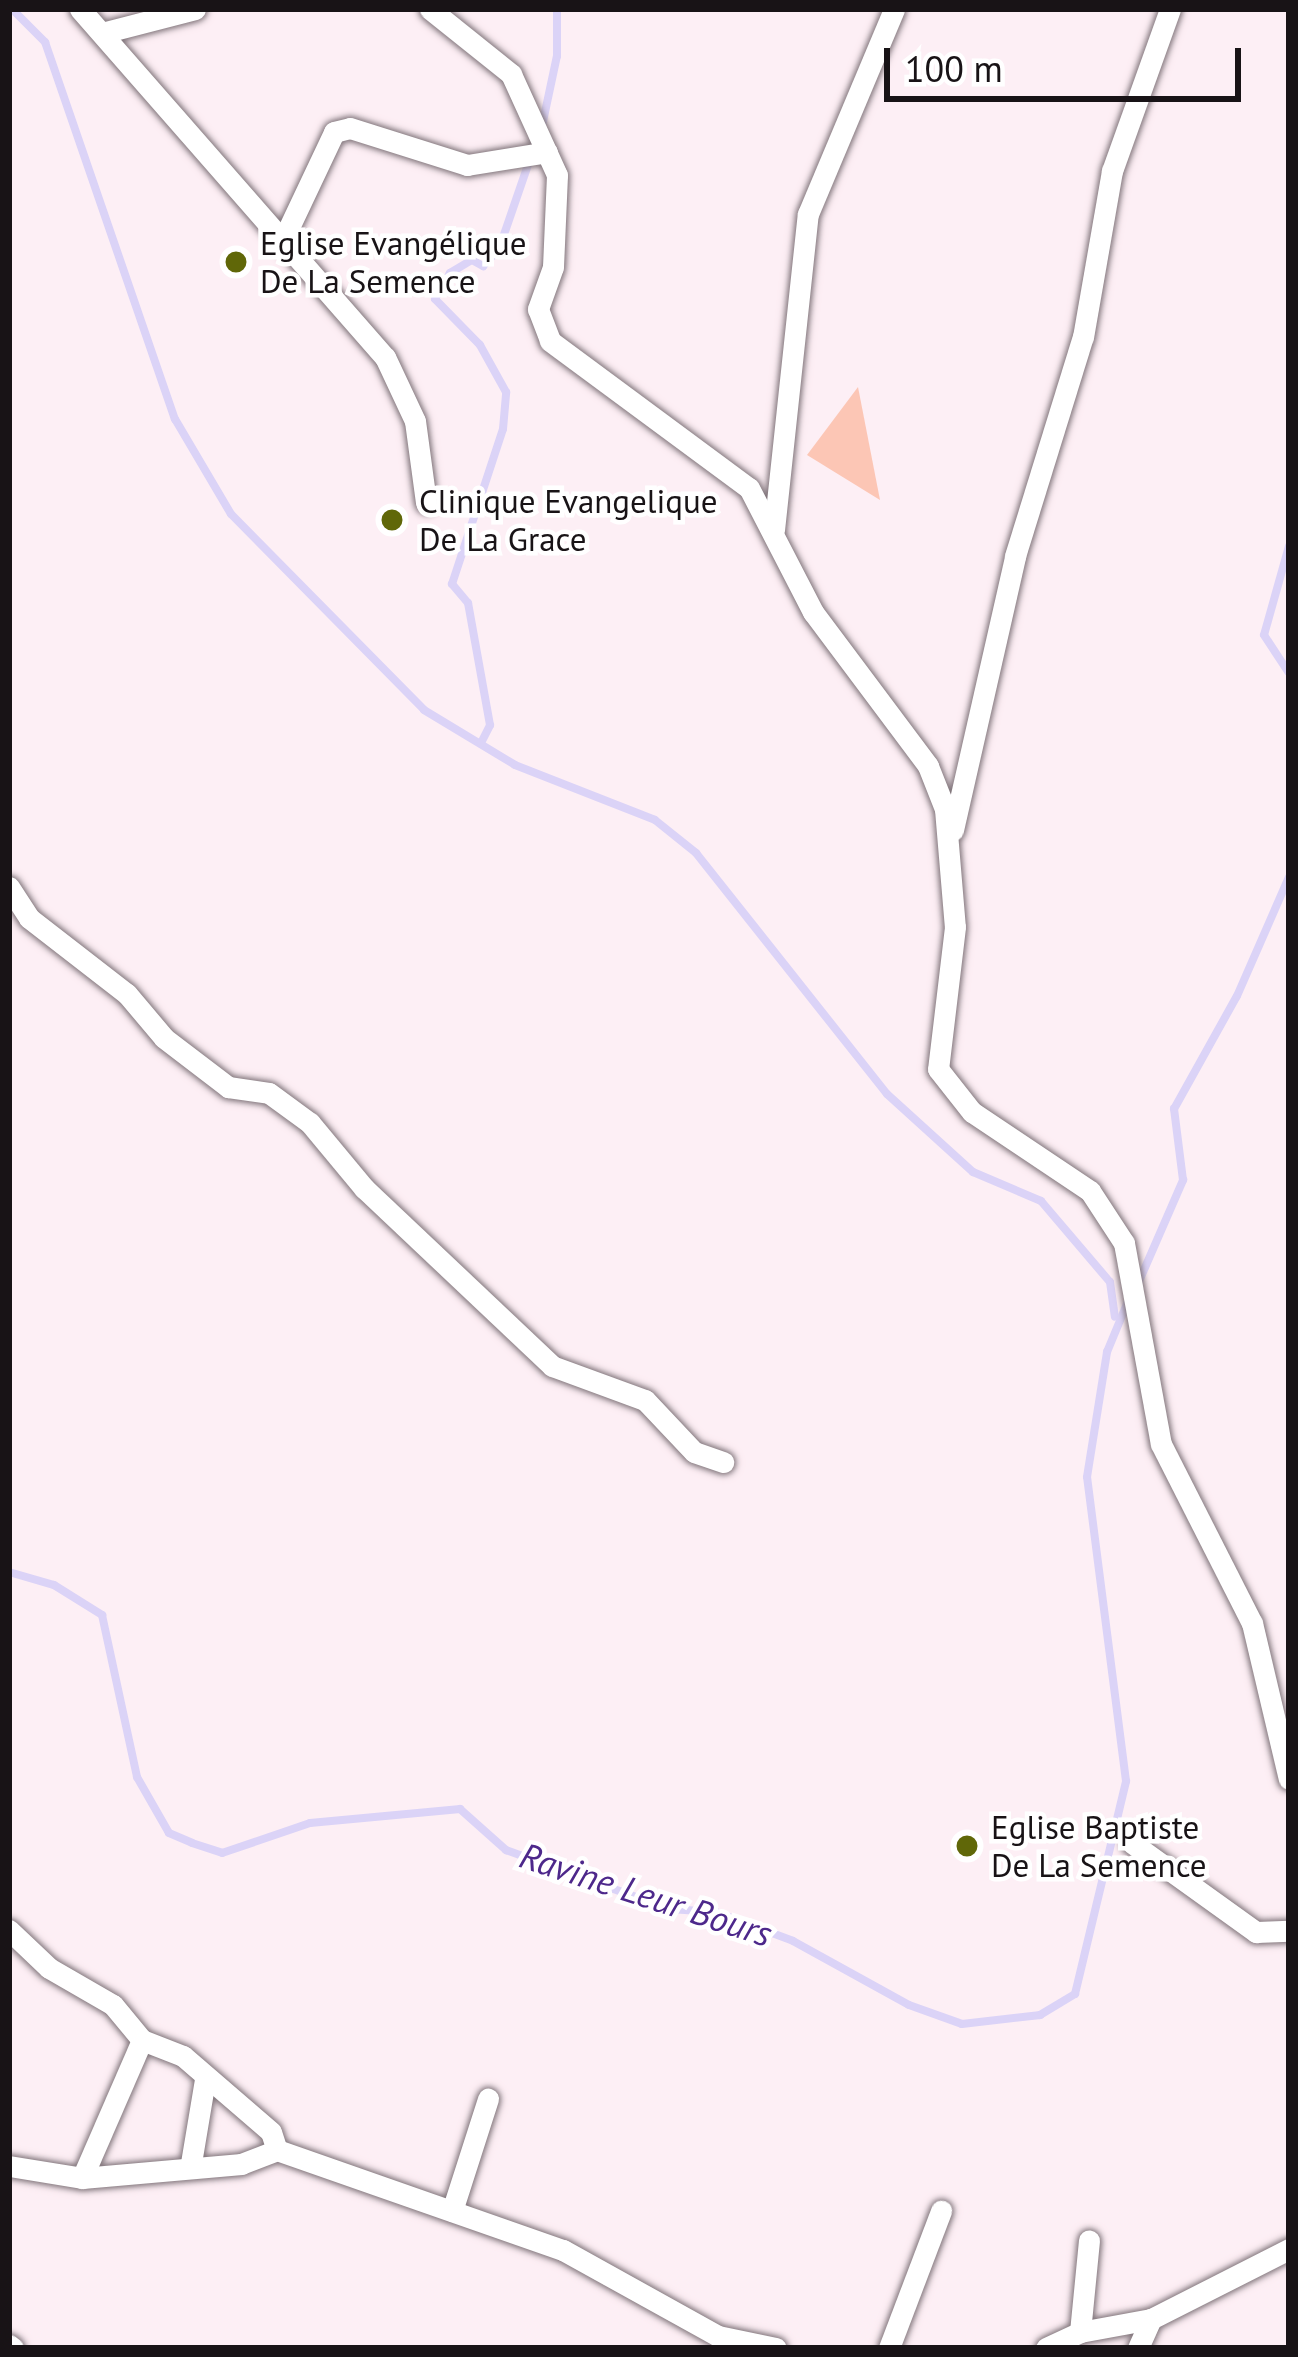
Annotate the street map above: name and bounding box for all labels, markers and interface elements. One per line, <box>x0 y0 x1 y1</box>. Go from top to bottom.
scale bar <box>890 24 1247 98</box>
text: 100 m <box>905 45 1003 92</box>
place label: Eglise Evangélique De La Semence <box>260 223 527 301</box>
marker: Eglise Evangélique De La Semence <box>223 249 249 275</box>
place label: Clinique Evangelique De La Grace <box>419 481 718 559</box>
marker: Clinique Evangelique De La Grace <box>376 504 408 536</box>
place label: Eglise Baptiste De La Semence <box>991 1807 1207 1885</box>
water label: Ravine Leur Bours <box>515 1833 777 1955</box>
marker: Eglise Baptiste De La Semence <box>954 1833 980 1859</box>

